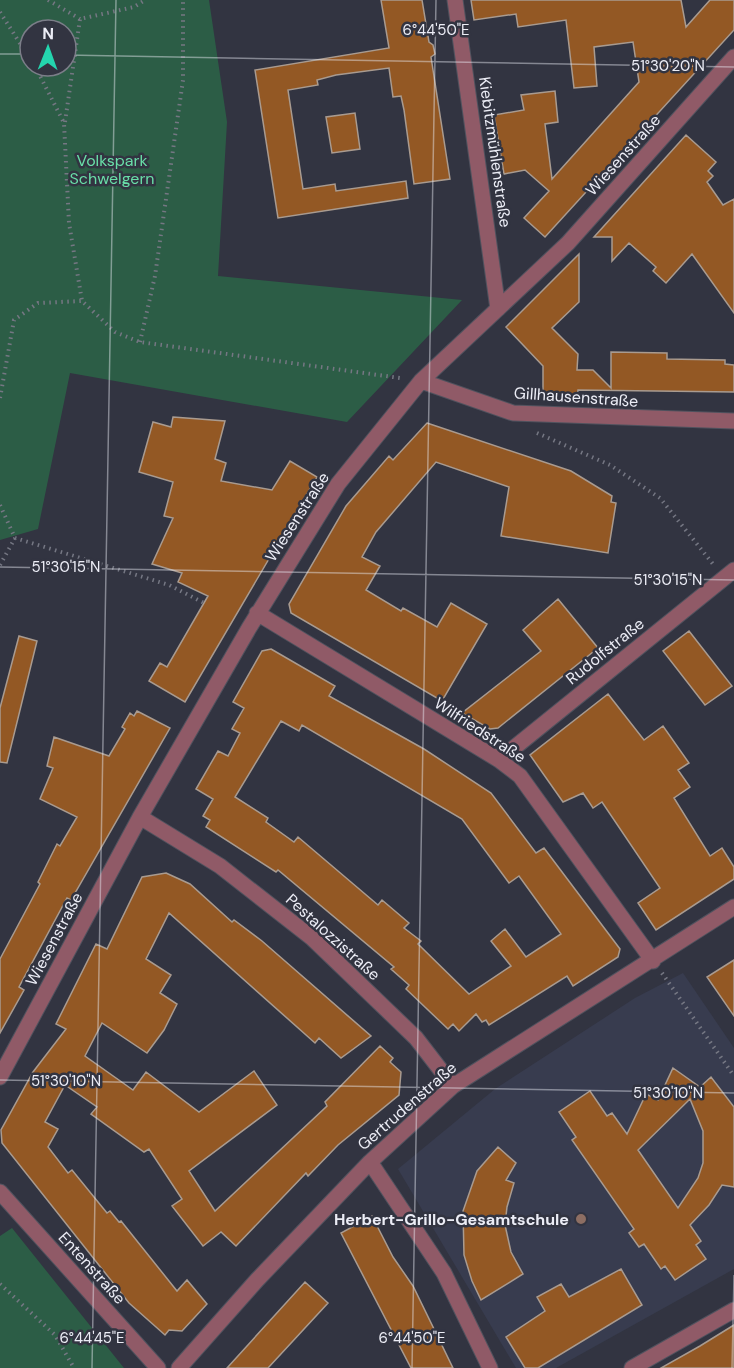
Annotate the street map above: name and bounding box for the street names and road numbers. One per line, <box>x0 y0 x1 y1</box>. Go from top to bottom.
street label: Kiebitzmühlenstraße <box>474 75 516 229</box>
street label: Wiesenstraße <box>581 110 665 200</box>
street label: Gillhausenstraße <box>513 382 639 412</box>
street label: Wiesenstraße <box>260 468 334 566</box>
street label: Rudolfstraße <box>562 613 648 689</box>
street label: Wilfriedstraße <box>430 693 530 767</box>
street label: Wiesenstraße <box>21 889 87 989</box>
street label: Pestalozzistraße <box>281 889 385 985</box>
street label: Gertrudenstraße <box>353 1057 461 1155</box>
street label: Entenstraße <box>54 1227 130 1309</box>

